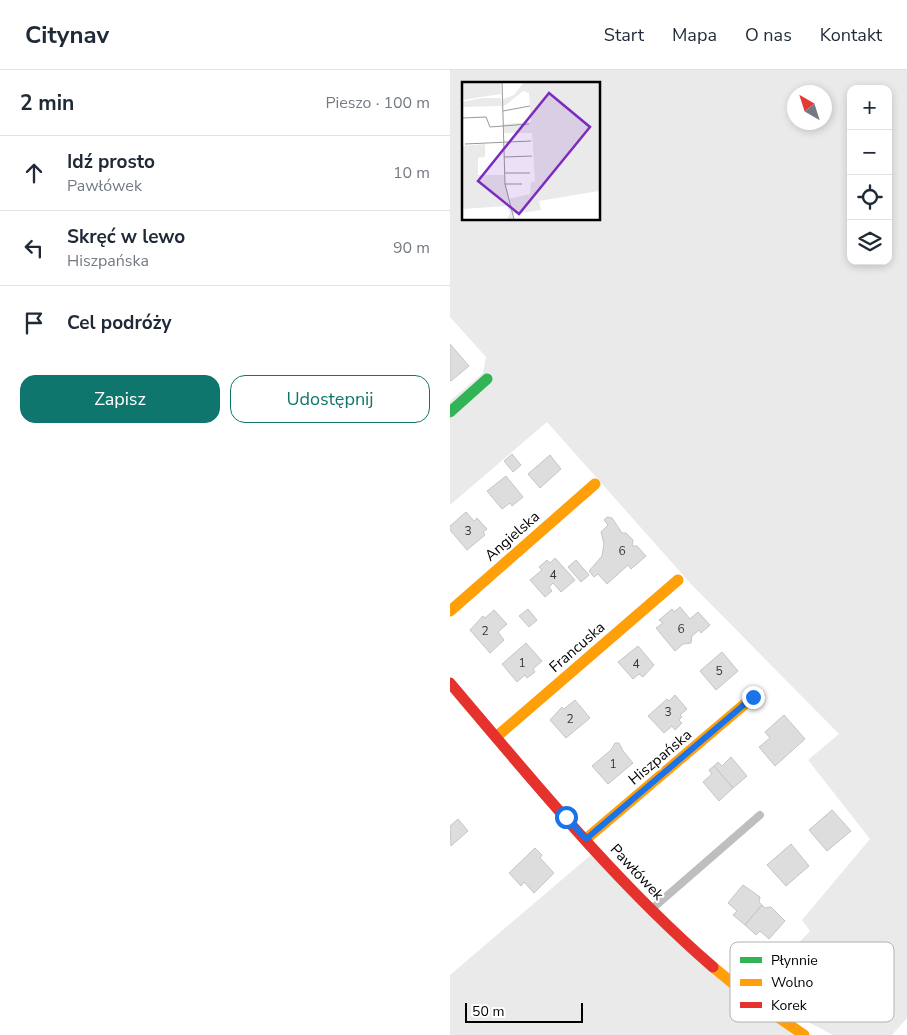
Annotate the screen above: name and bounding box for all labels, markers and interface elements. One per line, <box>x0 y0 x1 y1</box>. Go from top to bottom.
text: Citynav <box>25 19 109 51</box>
text: Start <box>604 23 644 47</box>
text: Mapa <box>672 23 717 47</box>
text: O nas <box>745 23 792 47</box>
text: Kontakt <box>820 23 882 47</box>
inset map <box>462 82 600 220</box>
north arrow <box>787 85 832 130</box>
map controls <box>847 85 892 265</box>
button: + <box>847 85 892 130</box>
text: 2 min <box>20 89 74 117</box>
text: Pieszo · 100 m <box>325 92 430 114</box>
button: − <box>847 130 892 175</box>
text: Idź prosto <box>67 149 155 175</box>
icon: ahead <box>20 159 48 187</box>
text: 10 m <box>393 162 430 184</box>
text: Pawłówek <box>67 175 142 197</box>
button: locate <box>847 175 892 220</box>
button: layers <box>847 220 892 265</box>
text: Skręć w lewo <box>67 224 185 250</box>
icon: left <box>20 234 48 262</box>
text: 90 m <box>393 237 430 259</box>
text: Hiszpańska <box>67 250 149 272</box>
icon: arrive <box>20 309 48 337</box>
text: Cel podróży <box>67 310 171 336</box>
button: Zapisz <box>20 375 220 423</box>
button: Udostępnij <box>230 375 430 423</box>
street label: Angielska <box>480 507 544 565</box>
house number: 3 <box>464 523 472 539</box>
house number: 6 <box>618 543 626 559</box>
house number: 4 <box>549 567 557 583</box>
street label: Francuska <box>545 617 609 677</box>
house number: 6 <box>677 621 685 637</box>
house number: 2 <box>481 623 489 639</box>
house number: 1 <box>518 655 526 671</box>
house number: 4 <box>632 656 640 672</box>
house number: 5 <box>715 663 723 679</box>
route end <box>742 686 765 709</box>
house number: 3 <box>664 704 672 720</box>
house number: 2 <box>566 711 574 727</box>
street label: Hiszpańska <box>624 725 696 789</box>
house number: 1 <box>609 756 617 772</box>
route start <box>555 806 578 829</box>
street label: Pawłówek <box>606 840 669 905</box>
legend <box>730 942 894 1022</box>
text: Płynnie <box>771 951 818 970</box>
text: Wolno <box>771 973 813 992</box>
text: Korek <box>771 996 808 1015</box>
scale bar <box>465 1000 582 1023</box>
text: 50 m <box>472 1002 504 1021</box>

